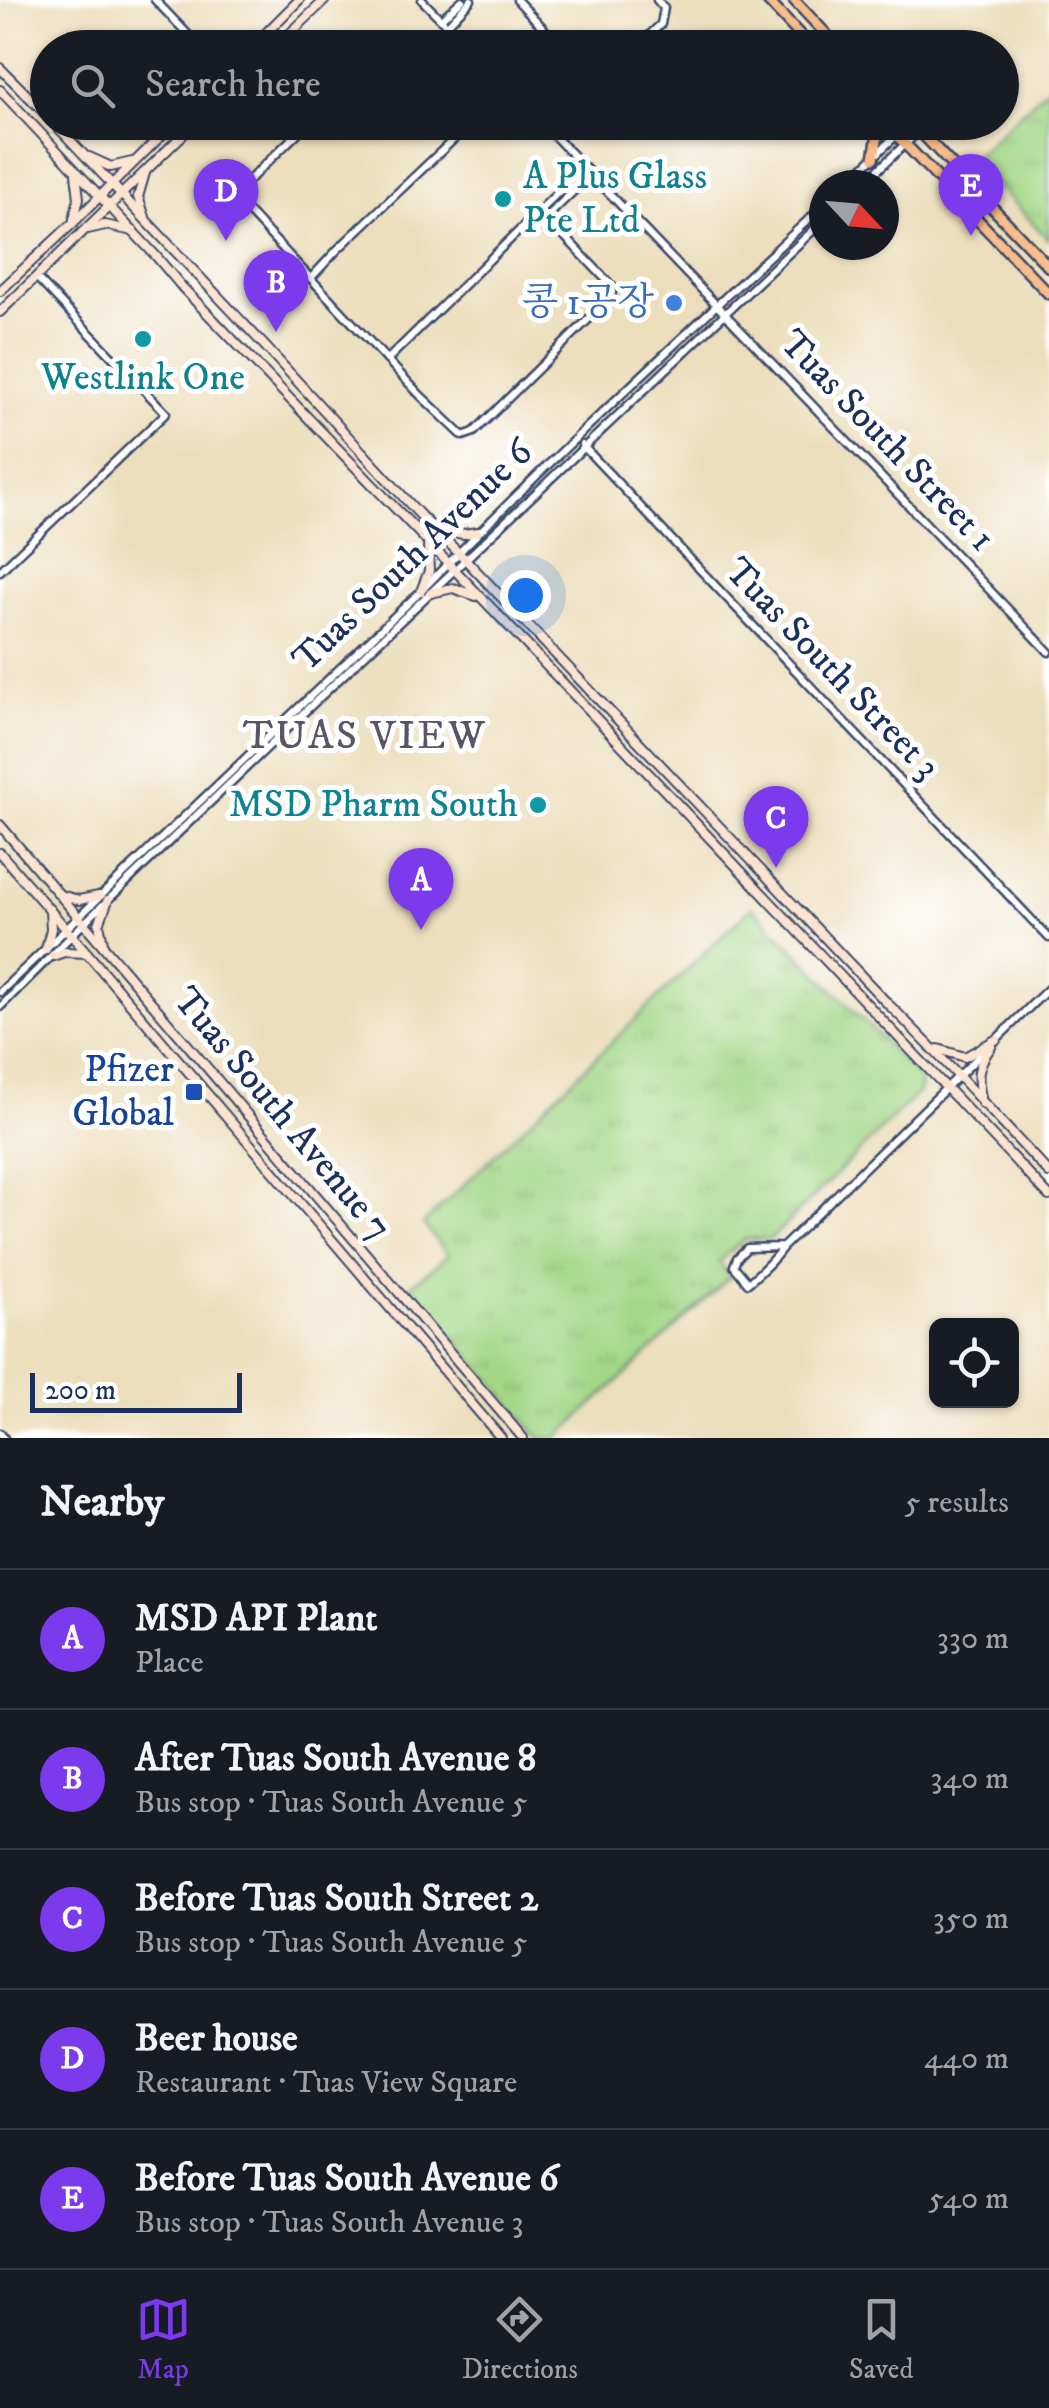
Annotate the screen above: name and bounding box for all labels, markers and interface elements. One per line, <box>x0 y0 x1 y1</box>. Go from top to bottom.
search box <box>30 30 1019 140</box>
icon: search <box>65 58 120 113</box>
text: Search here <box>145 61 321 109</box>
place label: A Plus Glass Pte Ltd <box>523 153 707 245</box>
pin: E <box>938 154 1004 236</box>
pin: D <box>194 158 258 241</box>
north arrow <box>809 170 899 260</box>
marker: A Plus Glass Pte Ltd <box>492 188 514 210</box>
pin: B <box>244 250 308 332</box>
place label: 콩 1공장 <box>522 279 654 327</box>
marker: 콩 1공장 <box>663 292 685 314</box>
street label: Tuas South Street 1 <box>769 320 1005 562</box>
marker: Westlink One <box>132 328 154 350</box>
place label: Westlink One <box>40 354 245 402</box>
street label: Tuas South Avenue 6 <box>283 428 544 683</box>
street label: Tuas South Street 3 <box>714 548 950 790</box>
your location <box>500 570 551 621</box>
district label: TUAS VIEW <box>243 712 487 762</box>
place label: MSD Pharm South <box>229 781 518 829</box>
pin: C <box>744 786 808 868</box>
marker: MSD Pharm South <box>527 794 549 816</box>
pin: A <box>388 848 454 930</box>
street label: Tuas South Avenue 7 <box>162 978 402 1250</box>
place label: Pfizer Global <box>72 1046 175 1138</box>
marker: Pfizer Global <box>183 1081 205 1103</box>
map controls <box>929 1318 1019 1408</box>
button: locate <box>929 1318 1019 1408</box>
scale bar <box>30 1368 242 1412</box>
text: 200 m <box>45 1373 116 1408</box>
text: Nearby <box>40 1477 164 1529</box>
text: 5 results <box>905 1483 1009 1523</box>
text: MSD API Plant <box>135 1595 377 1643</box>
text: A <box>62 1619 83 1659</box>
text: 330 m <box>937 1619 1009 1659</box>
text: Place <box>135 1643 204 1683</box>
text: After Tuas South Avenue 8 <box>135 1735 537 1783</box>
text: B <box>62 1759 83 1799</box>
text: 340 m <box>931 1759 1009 1799</box>
text: Bus stop · Tuas South Avenue 5 <box>135 1783 527 1823</box>
text: Before Tuas South Street 2 <box>135 1875 538 1923</box>
text: C <box>62 1899 83 1939</box>
text: 350 m <box>933 1899 1009 1939</box>
text: Bus stop · Tuas South Avenue 5 <box>135 1923 527 1963</box>
text: Beer house <box>135 2015 298 2063</box>
text: D <box>61 2039 84 2079</box>
text: 440 m <box>924 2039 1009 2079</box>
text: Restaurant · Tuas View Square <box>135 2063 517 2103</box>
text: Before Tuas South Avenue 6 <box>135 2155 559 2203</box>
text: E <box>61 2179 84 2219</box>
text: 540 m <box>928 2179 1009 2219</box>
text: Bus stop · Tuas South Avenue 3 <box>135 2203 523 2243</box>
tab: Map <box>136 2292 191 2387</box>
tab: Directions <box>462 2292 578 2387</box>
tab: Saved <box>849 2292 913 2387</box>

